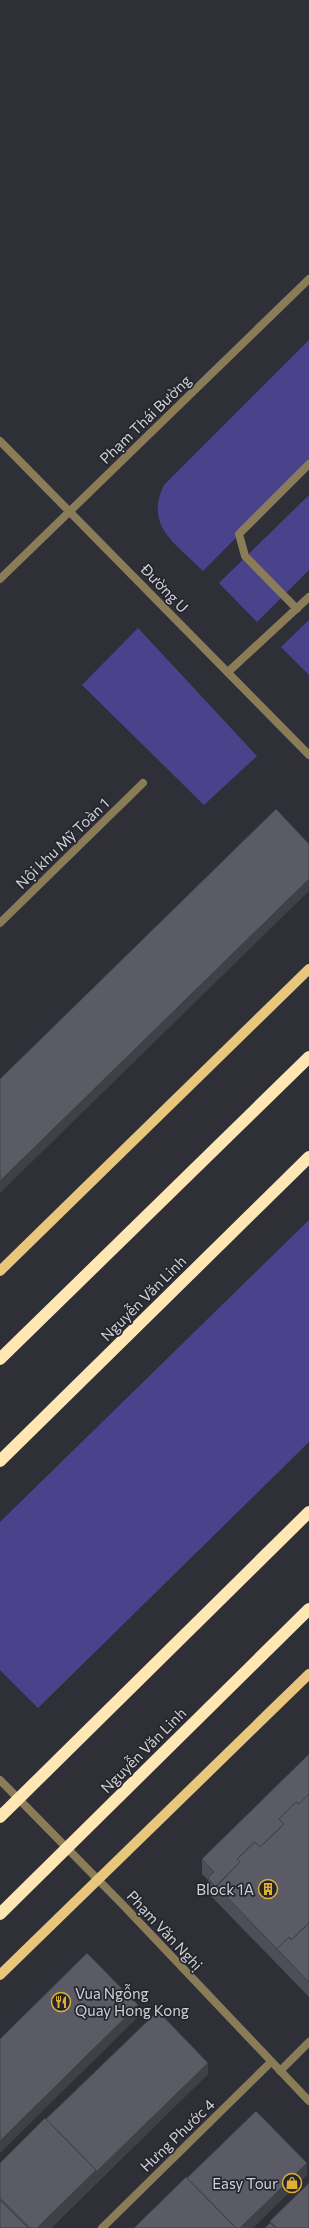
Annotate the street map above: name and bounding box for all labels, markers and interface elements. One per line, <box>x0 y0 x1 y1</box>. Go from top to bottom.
street label: Phạm Thái Bường <box>96 371 194 467</box>
street label: Đường U <box>137 559 193 616</box>
street label: Nội khu Mỹ Toàn 1 <box>12 794 112 892</box>
street label: Nguyễn Văn Linh <box>97 1252 189 1344</box>
street label: Nguyễn Văn Linh <box>97 1704 189 1796</box>
building icon: Block 1A <box>257 1878 279 1900</box>
place label: Block 1A <box>196 1880 254 1898</box>
street label: Phạm Văn Nghị <box>124 1886 206 1974</box>
place label: Vua Ngỗng Quay Hong Kong <box>75 1984 189 2019</box>
restaurant icon: Vua Ngỗng Quay Hong Kong <box>50 1991 72 2013</box>
street label: Hưng Phước 4 <box>136 2095 218 2175</box>
shop icon: Easy Tour <box>281 2172 303 2194</box>
place label: Easy Tour <box>212 2174 278 2192</box>

